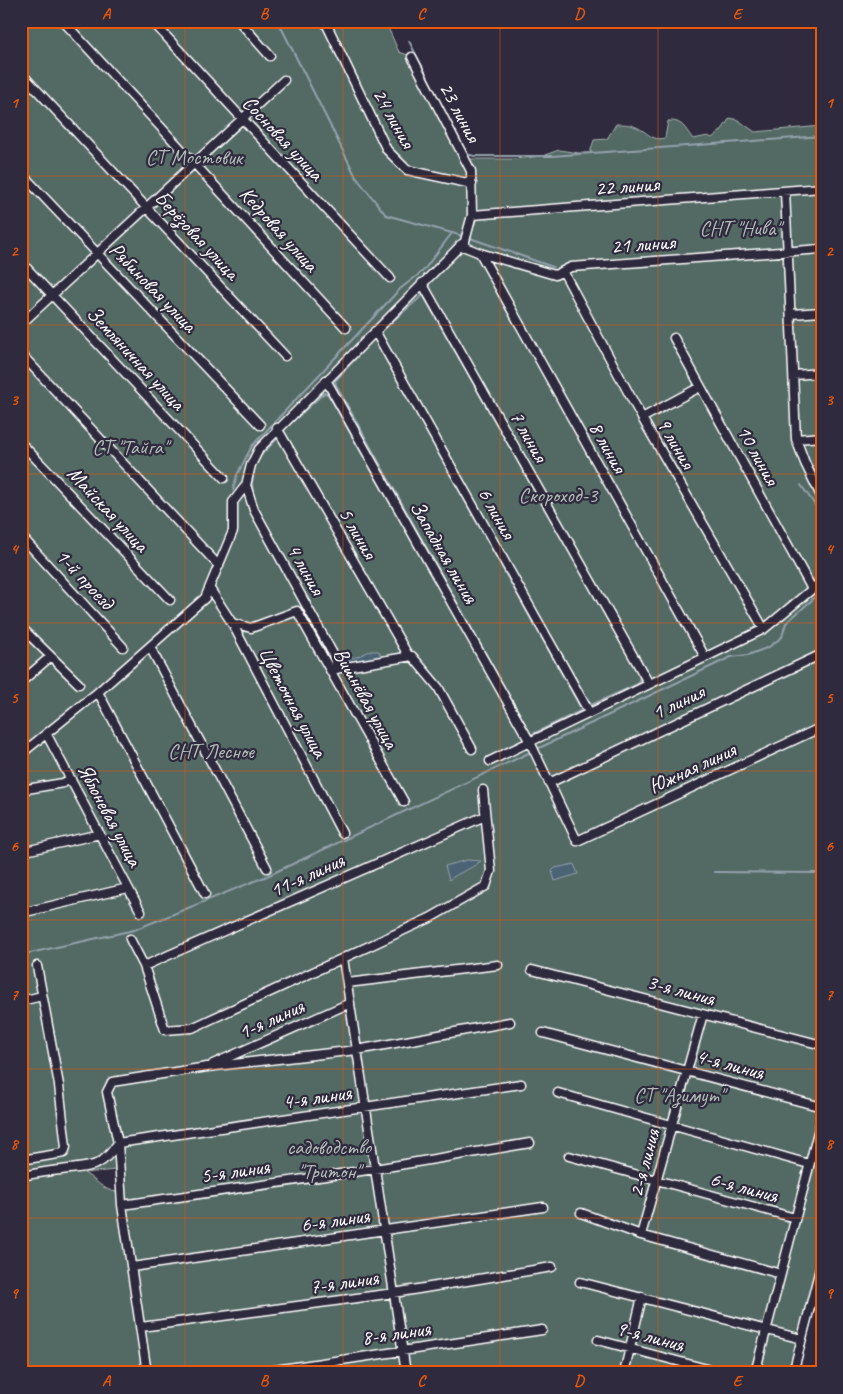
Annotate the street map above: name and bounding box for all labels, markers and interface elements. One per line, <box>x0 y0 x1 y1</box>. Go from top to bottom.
text: A <box>102 4 112 24</box>
text: B <box>260 4 270 24</box>
text: C <box>417 4 427 24</box>
text: D <box>574 4 585 24</box>
text: E <box>733 4 744 24</box>
street label: 23 линия <box>433 78 487 148</box>
street label: 24 линия <box>367 84 422 154</box>
street label: Сосновая улица <box>237 90 330 187</box>
text: 1 <box>10 93 19 113</box>
text: 1 <box>825 93 834 113</box>
park label: СТ Мостовик <box>146 144 245 170</box>
street label: 22 линия <box>594 171 662 201</box>
street label: Кедровая улица <box>234 181 325 278</box>
street label: Берёзовая улица <box>148 185 247 287</box>
park label: СНТ "Нива" <box>700 215 785 241</box>
street label: 21 линия <box>610 229 678 259</box>
street label: Рябиновая улица <box>104 237 203 339</box>
text: 2 <box>10 241 19 261</box>
text: 2 <box>825 241 834 261</box>
street label: Земляничная улица <box>81 300 192 417</box>
text: 3 <box>10 390 19 410</box>
text: 3 <box>825 390 834 410</box>
street label: 7 линия <box>504 406 554 468</box>
street label: 9 линия <box>651 413 702 475</box>
street label: 8 линия <box>583 417 633 479</box>
street label: 10 линия <box>731 421 786 491</box>
park label: СТ "Тайга" <box>92 434 172 460</box>
street label: Майская улица <box>62 461 155 558</box>
park label: Скороход-3 <box>519 482 599 508</box>
street label: 6 линия <box>472 483 522 545</box>
street label: Западная линия <box>404 496 484 609</box>
street label: 5 линия <box>333 503 384 565</box>
text: 4 <box>10 539 19 559</box>
street label: 4 линия <box>281 539 331 601</box>
text: 4 <box>825 539 834 559</box>
street label: 1-й проезд <box>50 543 121 617</box>
street label: Цветочная улица <box>253 642 334 764</box>
street label: Вишнёвая улица <box>328 643 405 754</box>
street label: 1 линия <box>648 678 710 725</box>
text: 5 <box>11 688 20 708</box>
text: 5 <box>826 688 835 708</box>
street label: Южная линия <box>644 736 741 799</box>
park label: СНТ Лесное <box>168 738 255 764</box>
street label: Яблоневая улица <box>72 759 149 873</box>
text: 6 <box>10 836 19 856</box>
text: 6 <box>825 836 834 856</box>
street label: 11-я линия <box>266 847 349 903</box>
street label: 3-я линия <box>644 968 719 1012</box>
text: 7 <box>10 985 19 1005</box>
text: 7 <box>825 985 834 1005</box>
street label: 1-я линия <box>234 992 309 1045</box>
street label: 4-я линия <box>693 1042 768 1086</box>
street label: 4-я линия <box>281 1079 354 1115</box>
park label: СТ "Азимут" <box>634 1082 728 1109</box>
street label: 2-я линия <box>622 1125 666 1200</box>
text: 8 <box>10 1134 19 1154</box>
park label: садоводство "Тритон" <box>287 1134 373 1184</box>
text: 8 <box>825 1134 834 1154</box>
street label: 5-я линия <box>199 1153 272 1189</box>
street label: 6-я линия <box>707 1165 782 1209</box>
street label: 6-я линия <box>299 1202 372 1238</box>
street label: 7-я линия <box>308 1264 381 1300</box>
text: 9 <box>10 1283 19 1303</box>
text: 9 <box>825 1283 834 1303</box>
street label: 9-я линия <box>613 1314 688 1358</box>
street label: 8-я линия <box>360 1315 433 1351</box>
text: A <box>102 1371 112 1391</box>
text: B <box>260 1371 270 1391</box>
text: C <box>417 1371 427 1391</box>
text: D <box>574 1371 585 1391</box>
text: E <box>733 1371 744 1391</box>

